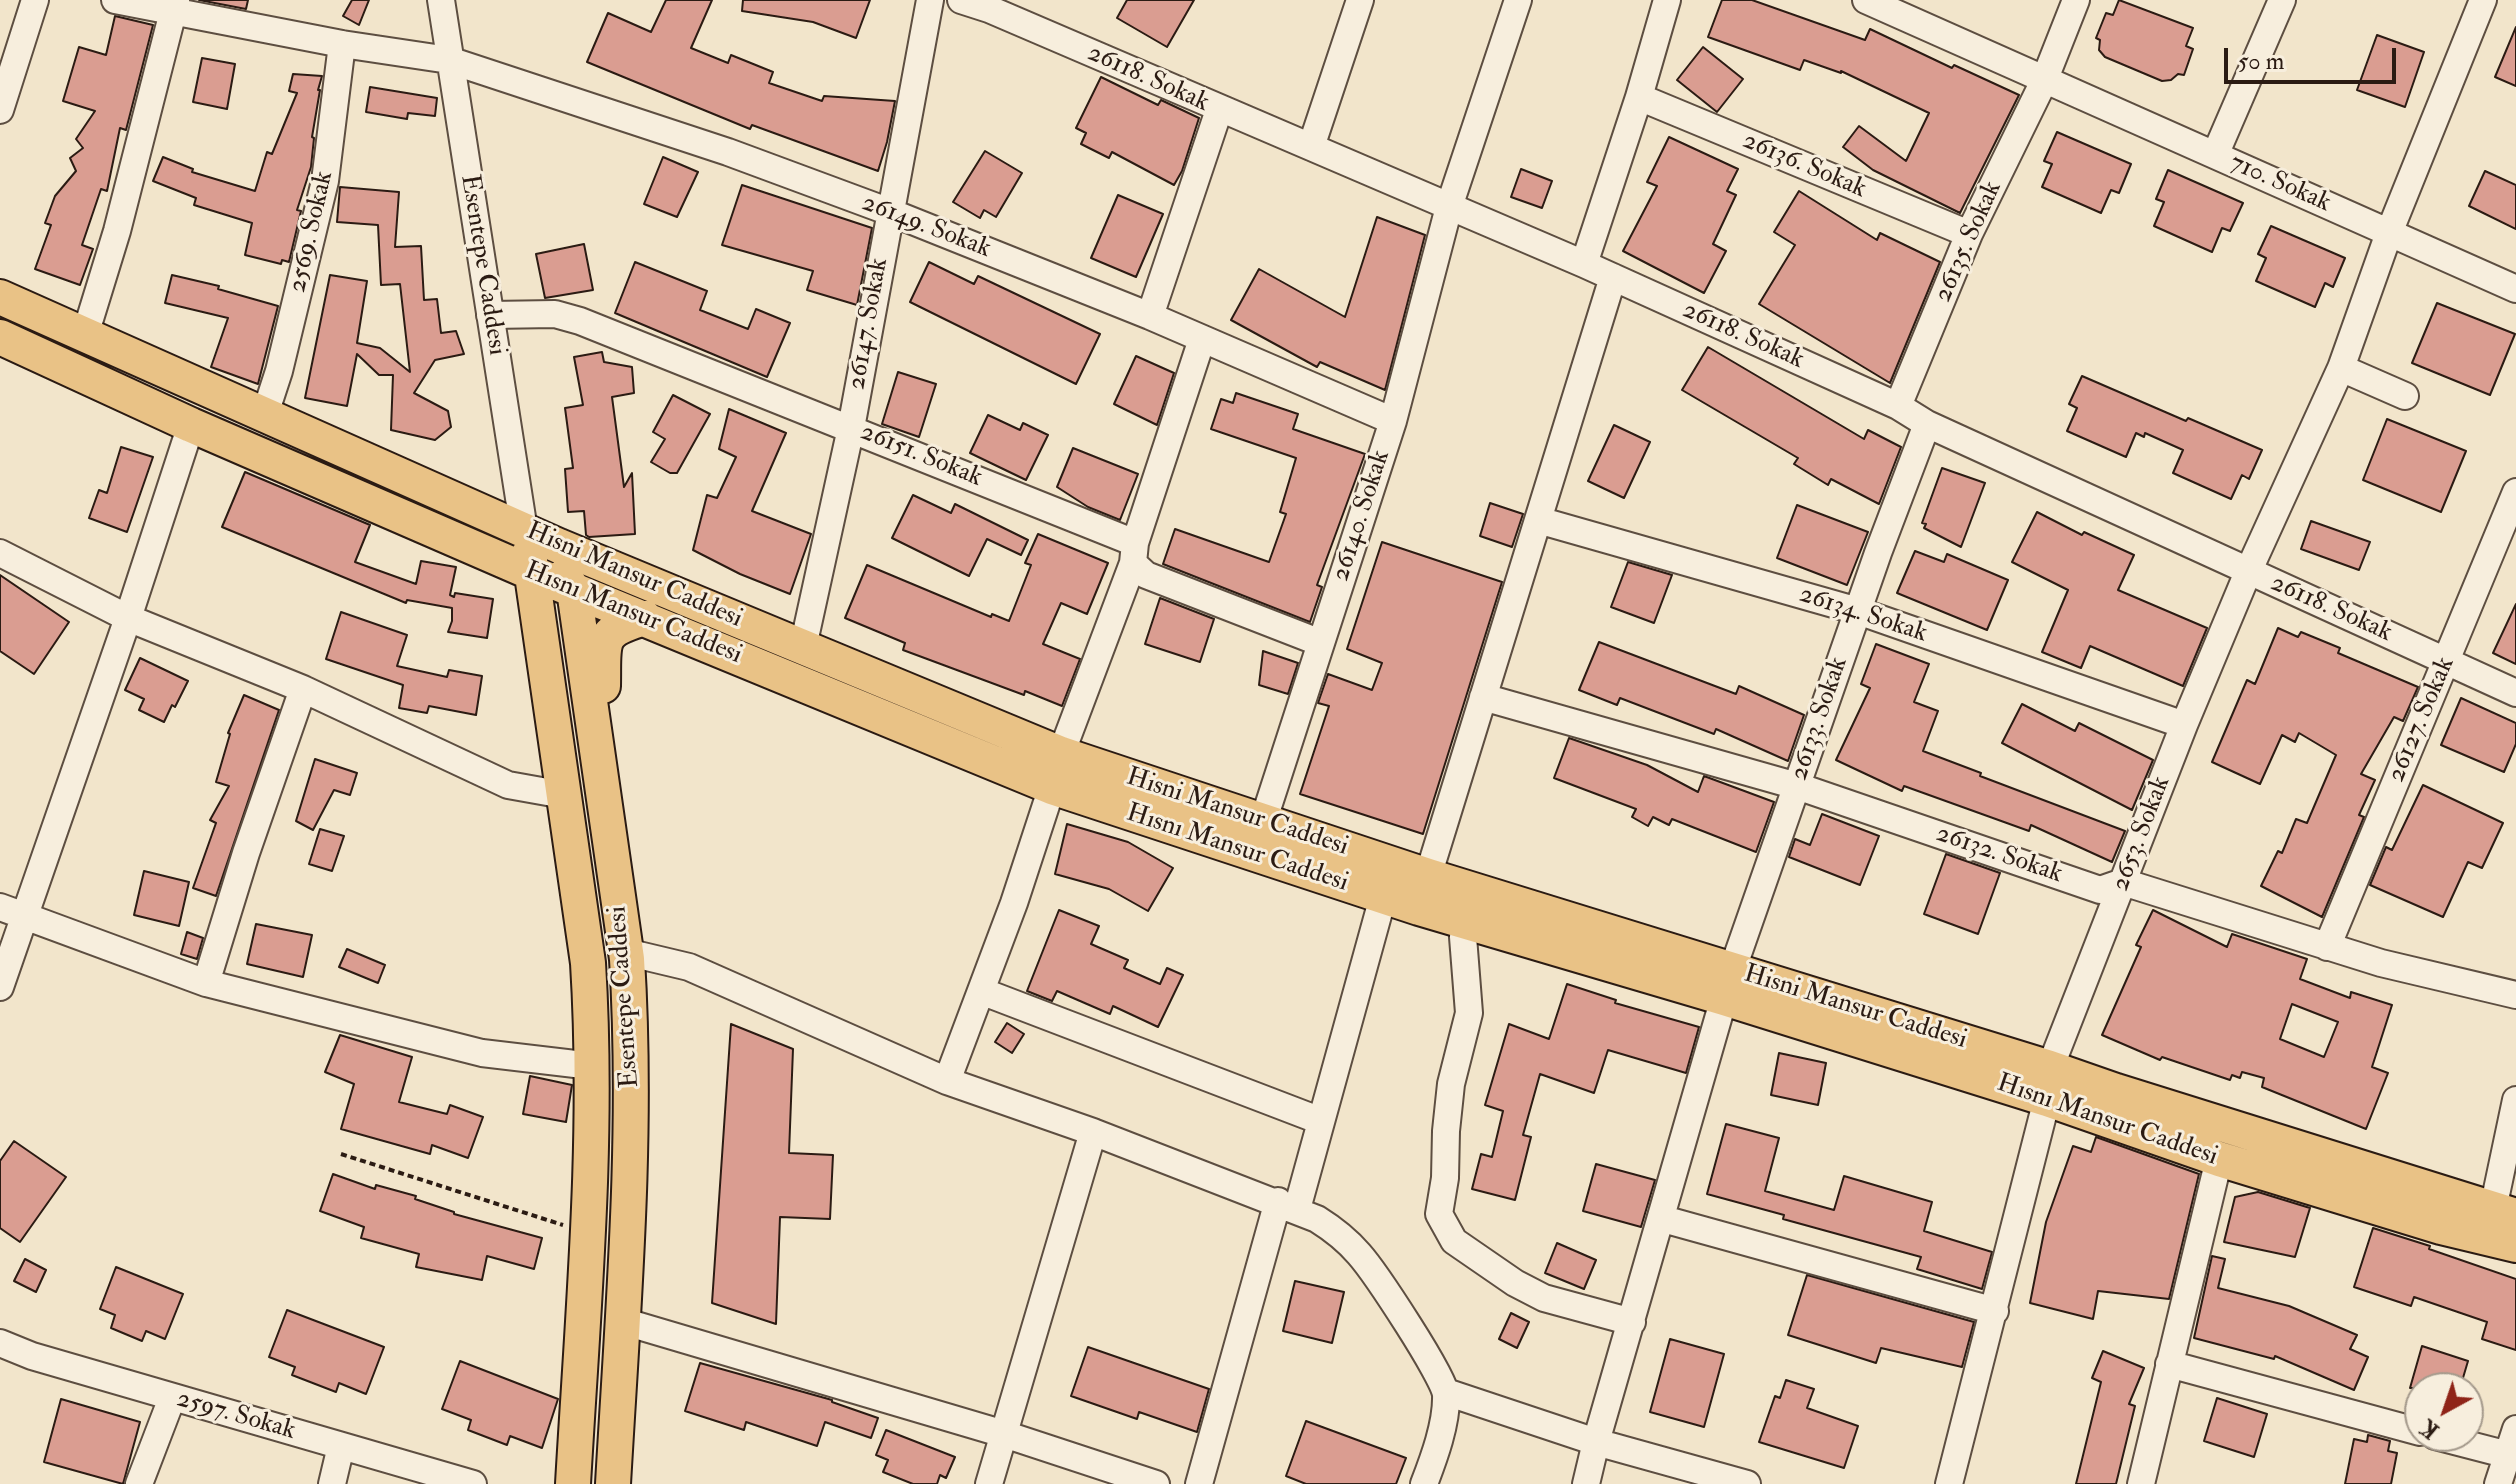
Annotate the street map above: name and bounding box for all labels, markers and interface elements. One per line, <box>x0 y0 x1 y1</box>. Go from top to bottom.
scale bar <box>2228 32 2400 82</box>
street label: 26118. Sokak <box>1082 38 1214 120</box>
text: 50 m <box>2238 46 2284 77</box>
street label: 26136. Sokak <box>1737 126 1871 206</box>
street label: 710. Sokak <box>2225 148 2335 220</box>
street label: 2569. Sokak <box>283 168 341 296</box>
street label: Esentepe Caddesi <box>452 172 512 358</box>
street label: 26135. Sokak <box>1928 177 2010 307</box>
street label: 26149. Sokak <box>857 188 995 266</box>
street label: 26147. Sokak <box>842 256 896 392</box>
street label: 26118. Sokak <box>1677 295 1809 377</box>
street label: 26151. Sokak <box>855 417 987 495</box>
street label: 26140. Sokak <box>1326 447 1398 585</box>
street label: Hisni Mansur Caddesi <box>521 516 747 636</box>
street label: Hısnı Mansur Caddesi <box>520 556 746 672</box>
street label: 26118. Sokak <box>2265 568 2397 650</box>
street label: 26134. Sokak <box>1795 580 1931 650</box>
street label: 26133. Sokak <box>1784 653 1856 785</box>
street label: 26127. Sokak <box>2382 653 2462 787</box>
street label: Hisni Mansur Caddesi <box>1122 762 1352 864</box>
street label: 2653. Sokak <box>2106 772 2178 896</box>
street label: Hısnı Mansur Caddesi <box>1122 798 1352 900</box>
street label: 26132. Sokak <box>1932 819 2066 891</box>
street label: Esentepe Caddesi <box>603 905 647 1089</box>
street label: Hisni Mansur Caddesi <box>1740 959 1970 1057</box>
street label: Hısnı Mansur Caddesi <box>1992 1069 2222 1173</box>
north arrow <box>2404 1372 2484 1452</box>
street label: 2597. Sokak <box>173 1384 299 1448</box>
text: K <box>2415 1413 2445 1445</box>

